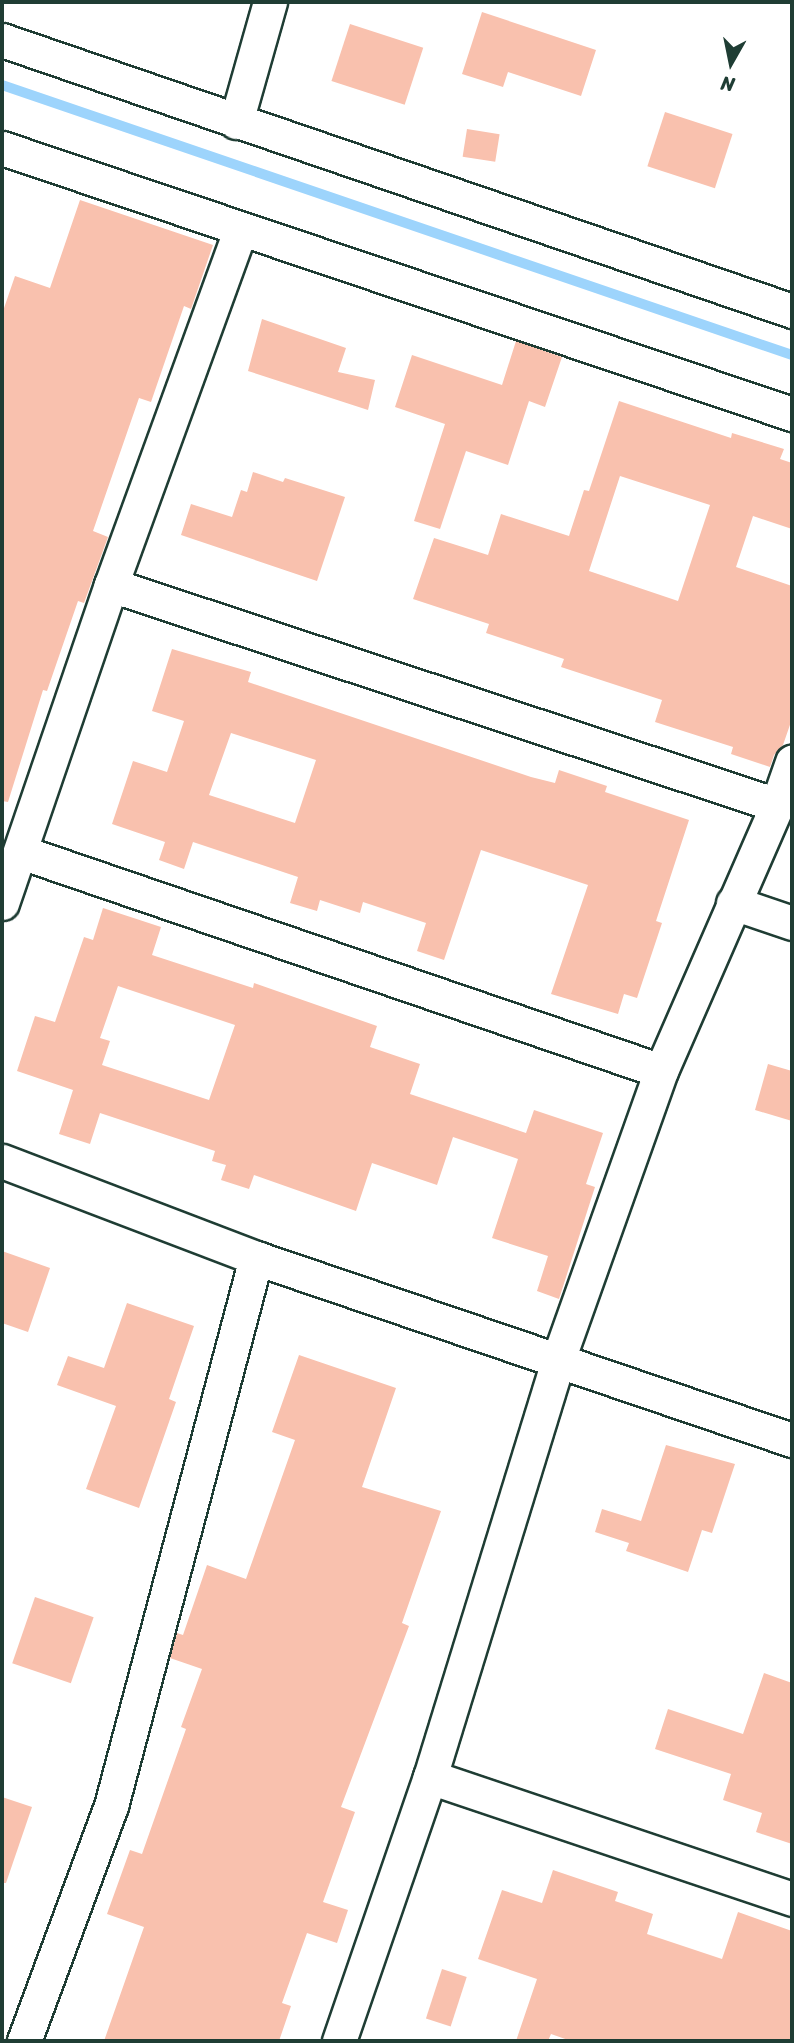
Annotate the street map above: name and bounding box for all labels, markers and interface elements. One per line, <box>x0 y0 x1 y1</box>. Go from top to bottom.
north arrow <box>696 28 766 98</box>
text: N <box>719 67 737 102</box>

